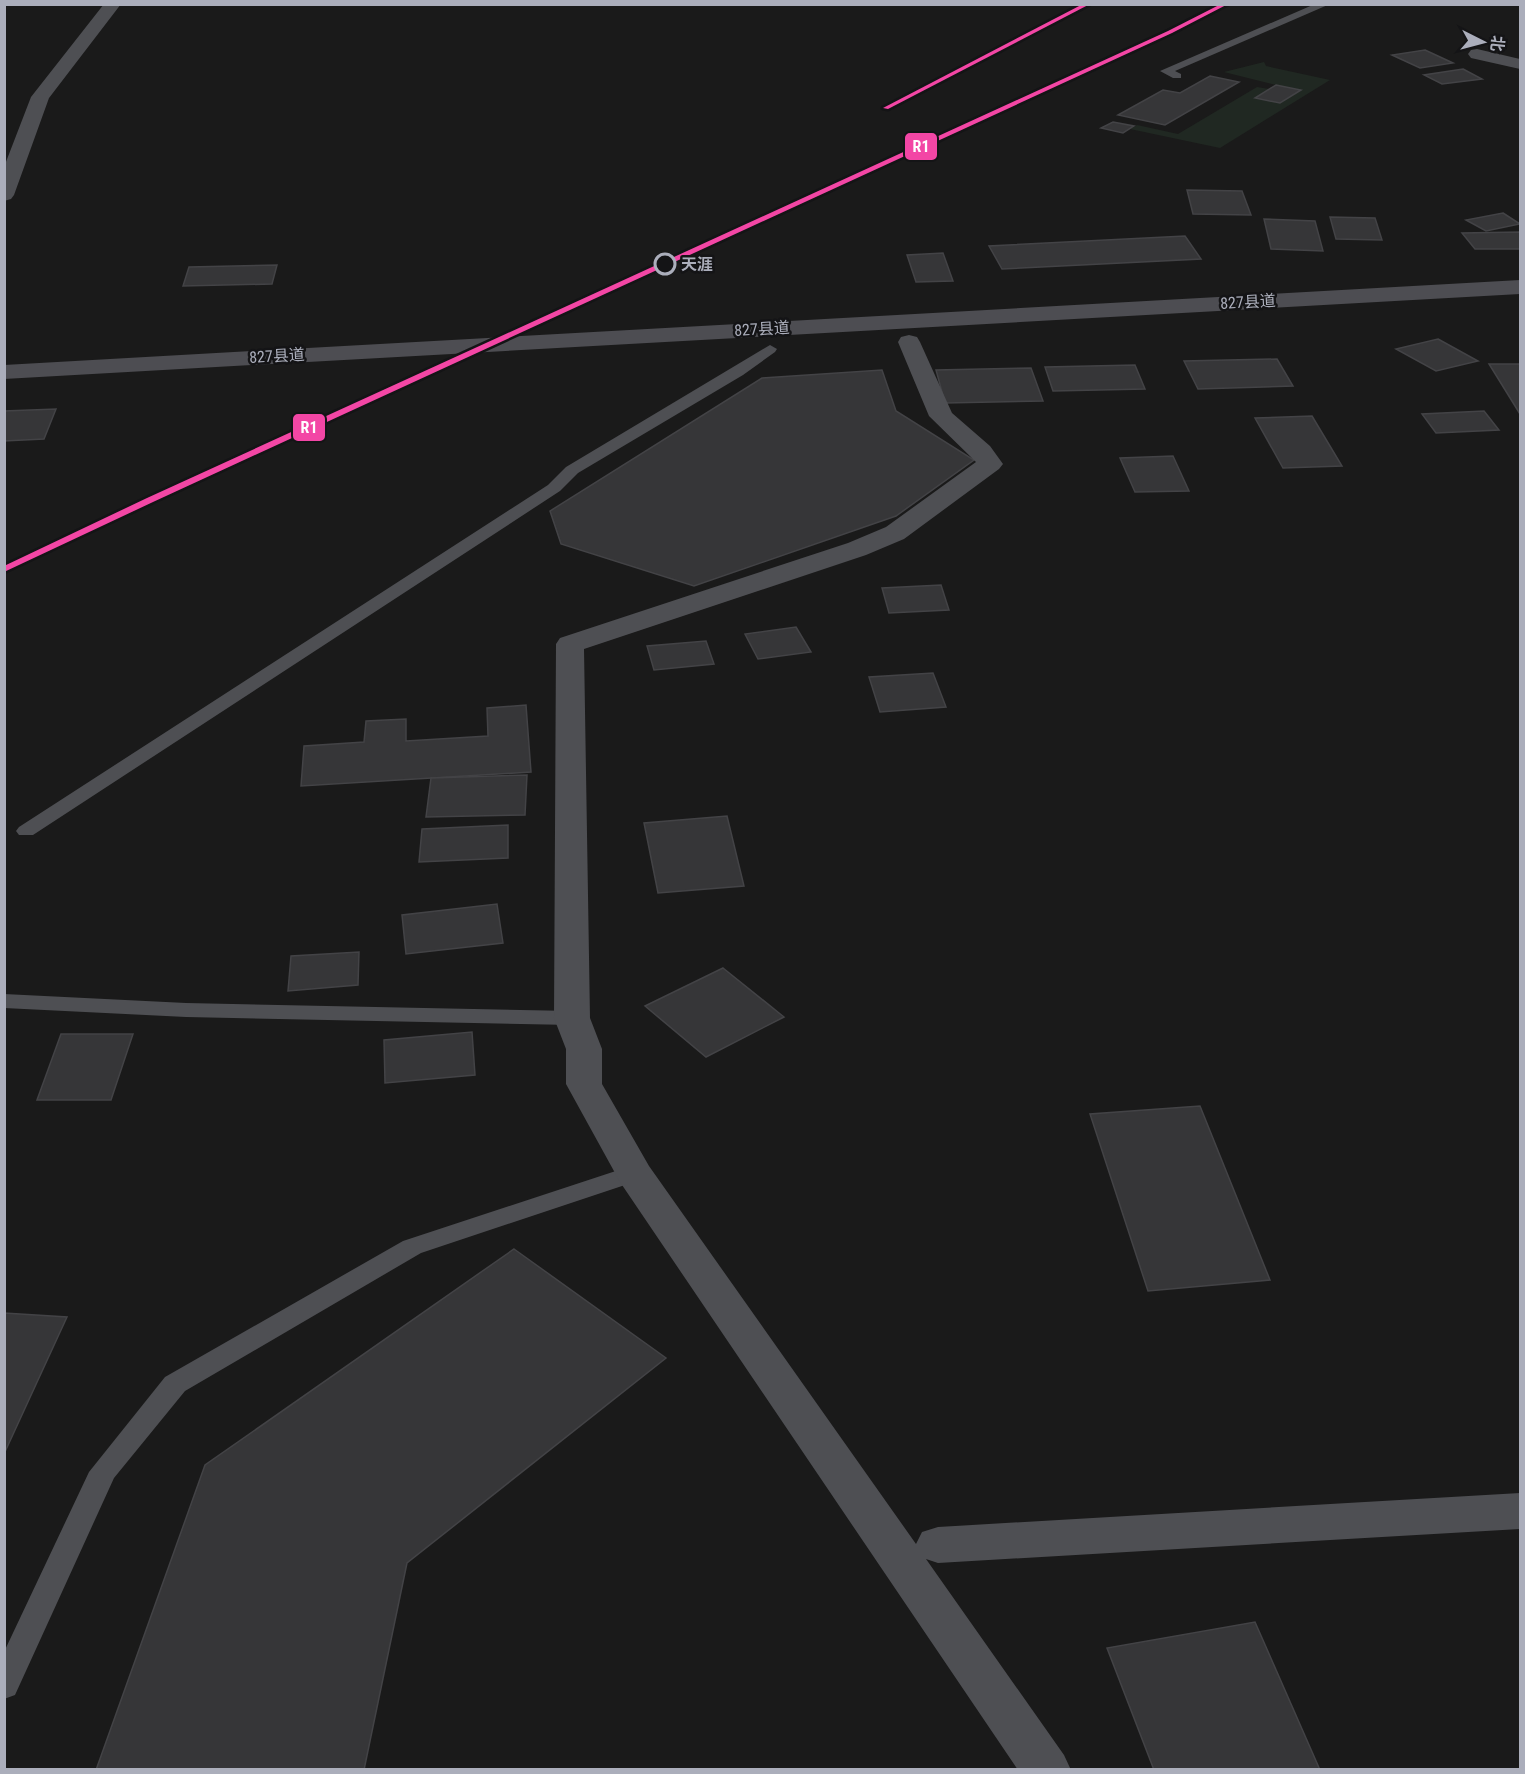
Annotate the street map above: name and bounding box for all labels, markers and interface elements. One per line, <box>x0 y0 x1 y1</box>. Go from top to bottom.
north arrow <box>1453 12 1513 72</box>
text: 北 <box>1487 35 1508 52</box>
line badge: R1 <box>904 132 938 161</box>
text: R1 <box>913 137 929 156</box>
marker: 天涯 <box>654 253 676 275</box>
place label: 天涯 <box>681 255 713 274</box>
street label: 827县道 <box>1220 291 1276 313</box>
street label: 827县道 <box>734 318 790 340</box>
street label: 827县道 <box>249 345 305 367</box>
line badge: R1 <box>292 413 326 442</box>
text: R1 <box>301 418 317 437</box>

